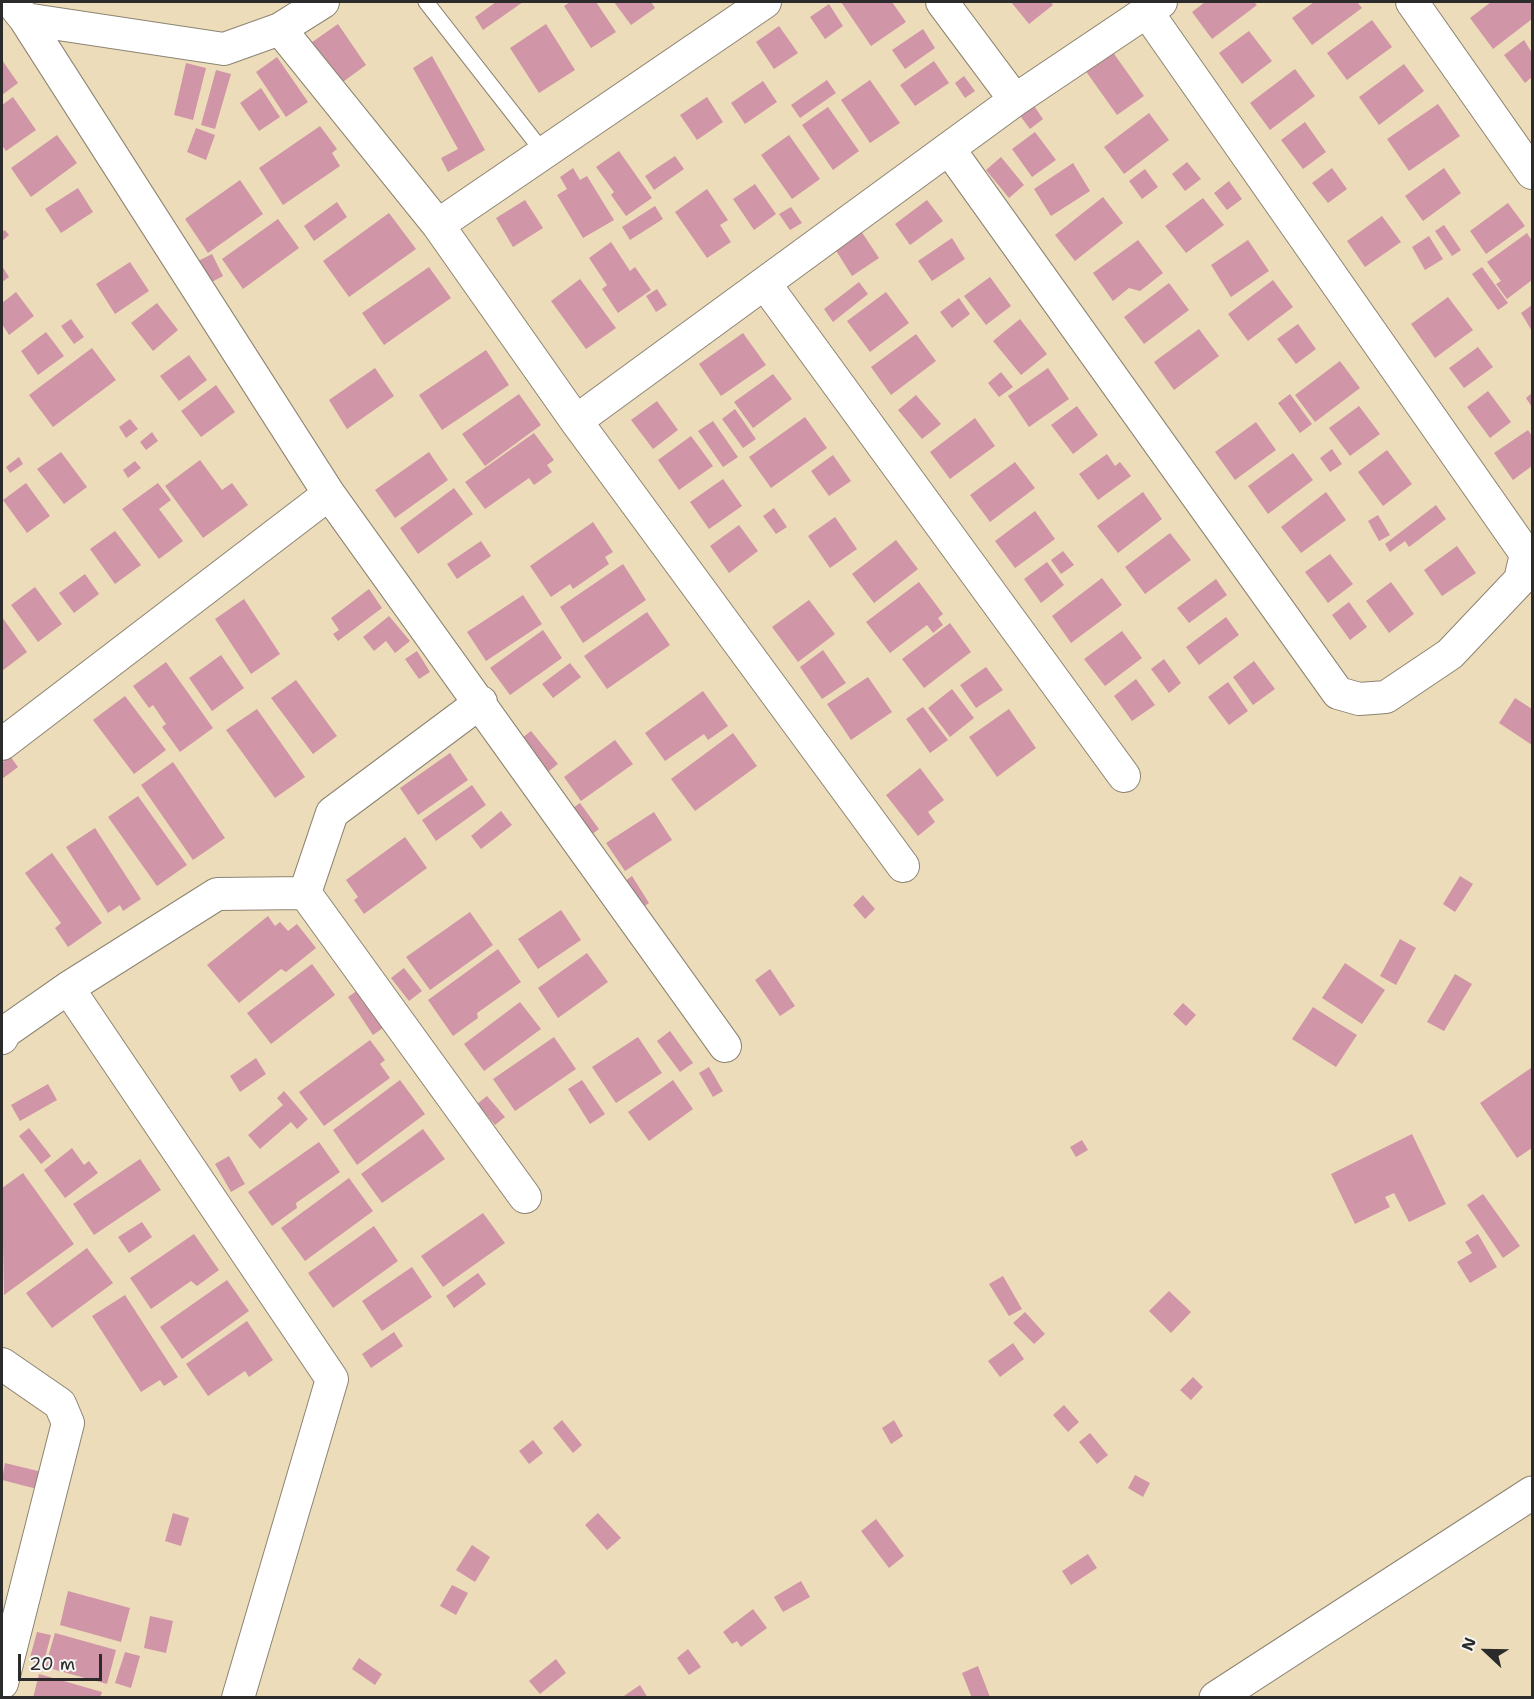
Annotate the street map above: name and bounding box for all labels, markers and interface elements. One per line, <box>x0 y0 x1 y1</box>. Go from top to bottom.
north arrow <box>1456 1621 1516 1681</box>
text: N <box>1457 1634 1481 1654</box>
scale bar <box>21 1642 105 1680</box>
text: 20 m <box>29 1652 75 1676</box>

